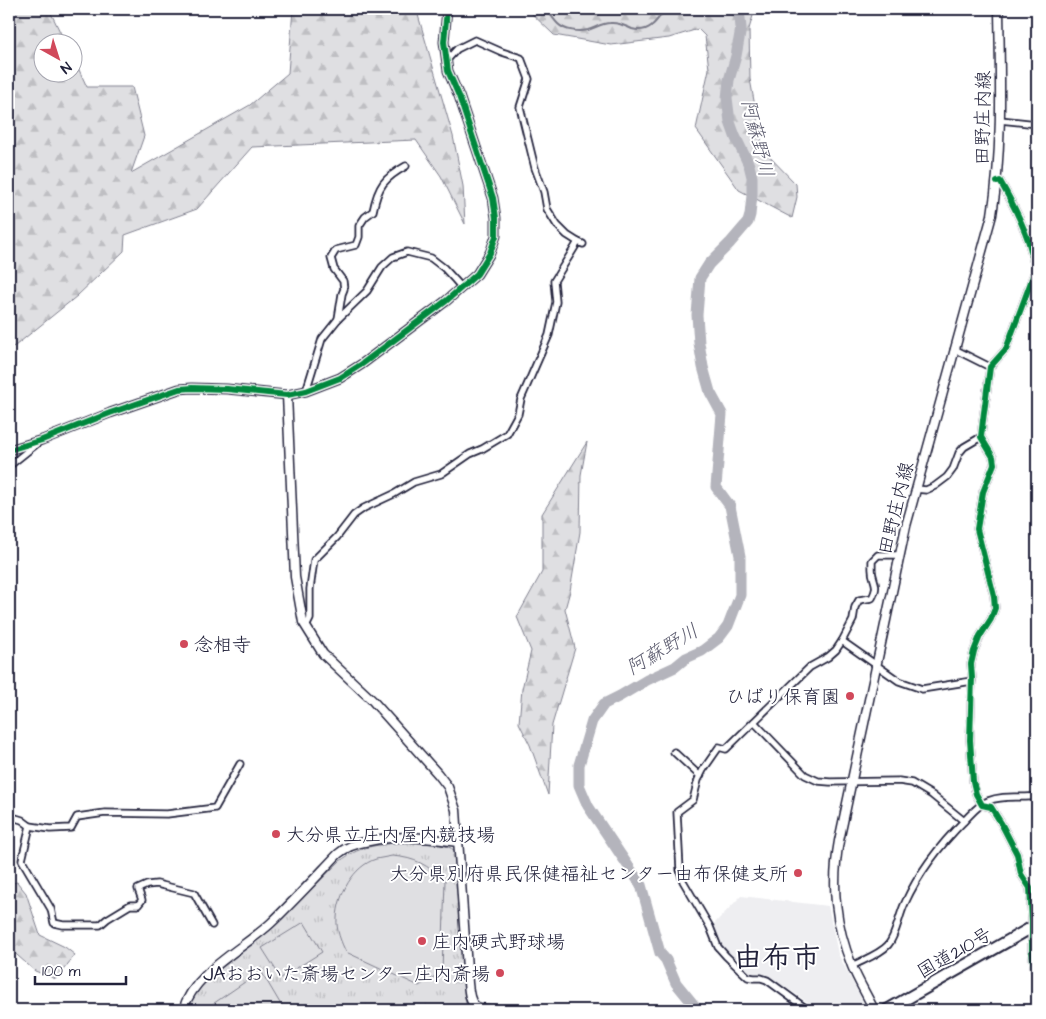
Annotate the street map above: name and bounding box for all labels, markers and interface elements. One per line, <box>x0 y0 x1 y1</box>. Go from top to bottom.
north arrow <box>32 32 82 82</box>
text: N <box>56 57 75 78</box>
street label: 田野庄内線 <box>969 70 998 166</box>
water label: 阿蘇野川 <box>734 96 780 180</box>
street label: 田野庄内線 <box>872 459 921 558</box>
water label: 阿蘇野川 <box>621 617 704 682</box>
place label: 念相寺 <box>194 632 251 659</box>
marker: 念相寺 <box>178 638 190 650</box>
place label: ひばり保育園 <box>726 684 840 711</box>
marker: ひばり保育園 <box>844 690 856 702</box>
place label: 大分県立庄内屋内競技場 <box>286 822 495 849</box>
marker: 大分県立庄内屋内競技場 <box>270 828 282 840</box>
place label: 大分県別府県民保健福祉センター由布保健支所 <box>390 861 788 888</box>
marker: 大分県別府県民保健福祉センター由布保健支所 <box>792 867 804 879</box>
street label: 国道210号 <box>912 921 997 986</box>
place label: 庄内硬式野球場 <box>432 929 565 956</box>
marker: 庄内硬式野球場 <box>416 935 428 947</box>
district label: 由布市 <box>733 938 821 979</box>
scale bar <box>35 954 126 986</box>
text: 100 m <box>42 961 81 982</box>
place label: JAおおいた斎場センター庄内斎場 <box>203 961 490 988</box>
marker: JAおおいた斎場センター庄内斎場 <box>494 967 506 979</box>

